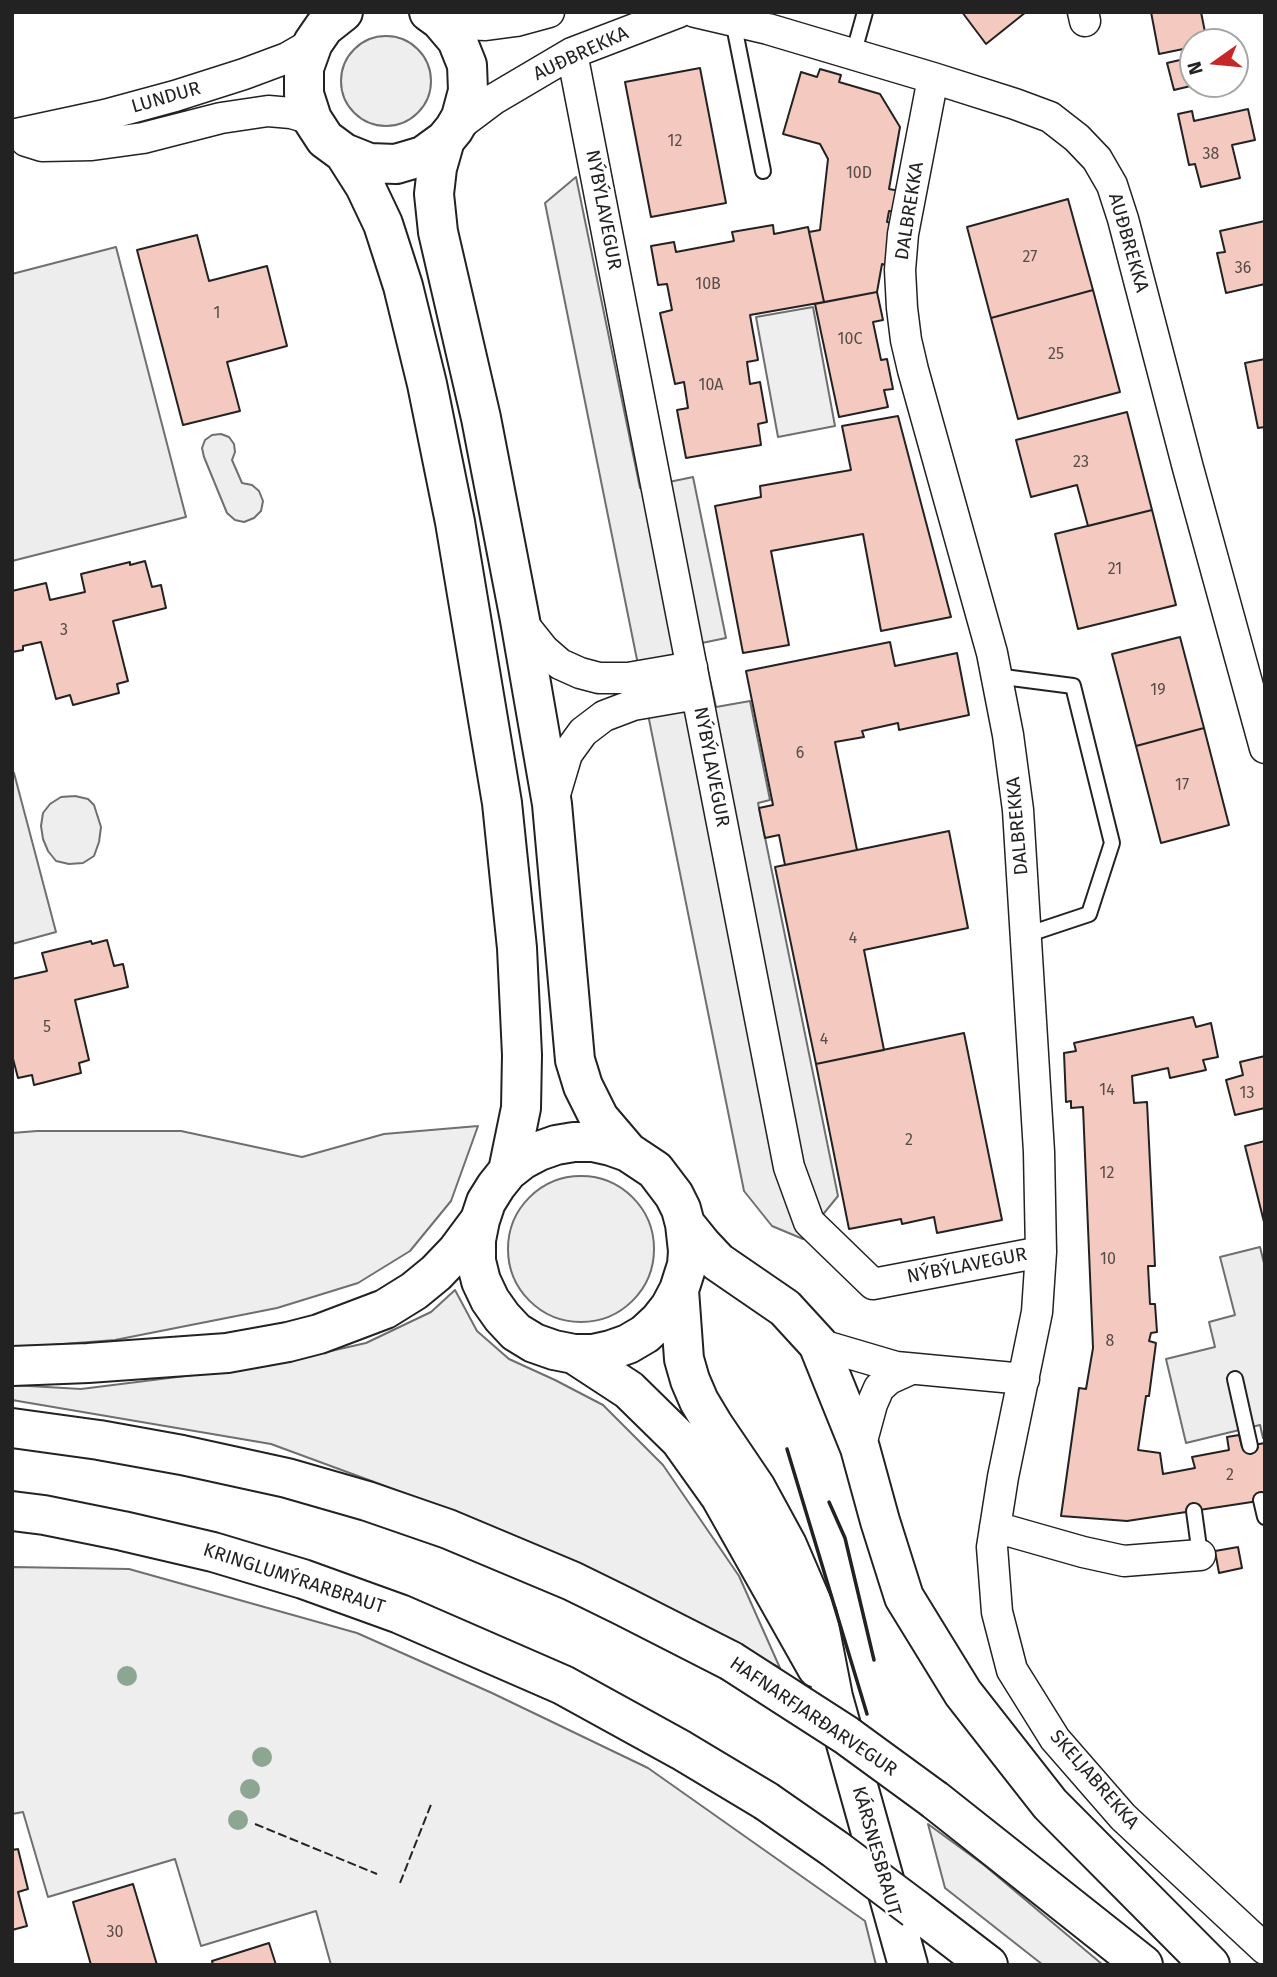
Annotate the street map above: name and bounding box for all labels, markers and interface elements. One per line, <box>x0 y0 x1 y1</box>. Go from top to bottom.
street label: AUÐBREKKA <box>530 22 632 86</box>
north arrow <box>1179 28 1249 98</box>
text: N <box>1182 59 1208 77</box>
street label: LUNDUR <box>129 77 203 119</box>
house number: 12 <box>668 132 682 152</box>
house number: 38 <box>1203 145 1219 165</box>
street label: NÝBÝLAVEGUR <box>580 148 626 272</box>
street label: DALBREKKA <box>891 160 929 262</box>
house number: 10D <box>846 164 872 184</box>
street label: AUÐBREKKA <box>1103 191 1153 295</box>
house number: 27 <box>1023 248 1037 268</box>
house number: 36 <box>1235 259 1251 279</box>
house number: 10B <box>695 275 721 295</box>
house number: 1 <box>214 304 220 324</box>
house number: 10C <box>838 330 862 350</box>
house number: 25 <box>1048 345 1064 365</box>
house number: 10A <box>698 376 724 396</box>
house number: 23 <box>1073 453 1089 473</box>
house number: 21 <box>1108 560 1122 580</box>
house number: 3 <box>60 621 68 641</box>
house number: 19 <box>1150 681 1166 701</box>
street label: NÝBÝLAVEGUR <box>688 705 734 829</box>
house number: 6 <box>796 744 804 764</box>
street label: DALBREKKA <box>1002 776 1034 876</box>
house number: 17 <box>1175 776 1189 796</box>
house number: 4 <box>849 929 857 949</box>
house number: 5 <box>43 1018 51 1038</box>
house number: 4 <box>820 1030 828 1050</box>
house number: 14 <box>1099 1081 1115 1101</box>
house number: 13 <box>1240 1084 1254 1104</box>
house number: 2 <box>905 1131 913 1151</box>
house number: 12 <box>1100 1164 1114 1184</box>
street label: NÝBÝLAVEGUR <box>905 1243 1029 1289</box>
house number: 10 <box>1100 1250 1116 1270</box>
house number: 8 <box>1106 1332 1114 1352</box>
house number: 2 <box>1226 1466 1234 1486</box>
street label: KRINGLUMÝRARBRAUT <box>200 1539 388 1619</box>
street label: HAFNARFJARÐARVEGUR <box>725 1652 901 1782</box>
street label: SKELJABREKKA <box>1045 1726 1143 1834</box>
street label: KÁRSNESBRAUT <box>847 1784 905 1918</box>
house number: 30 <box>107 1923 123 1943</box>

